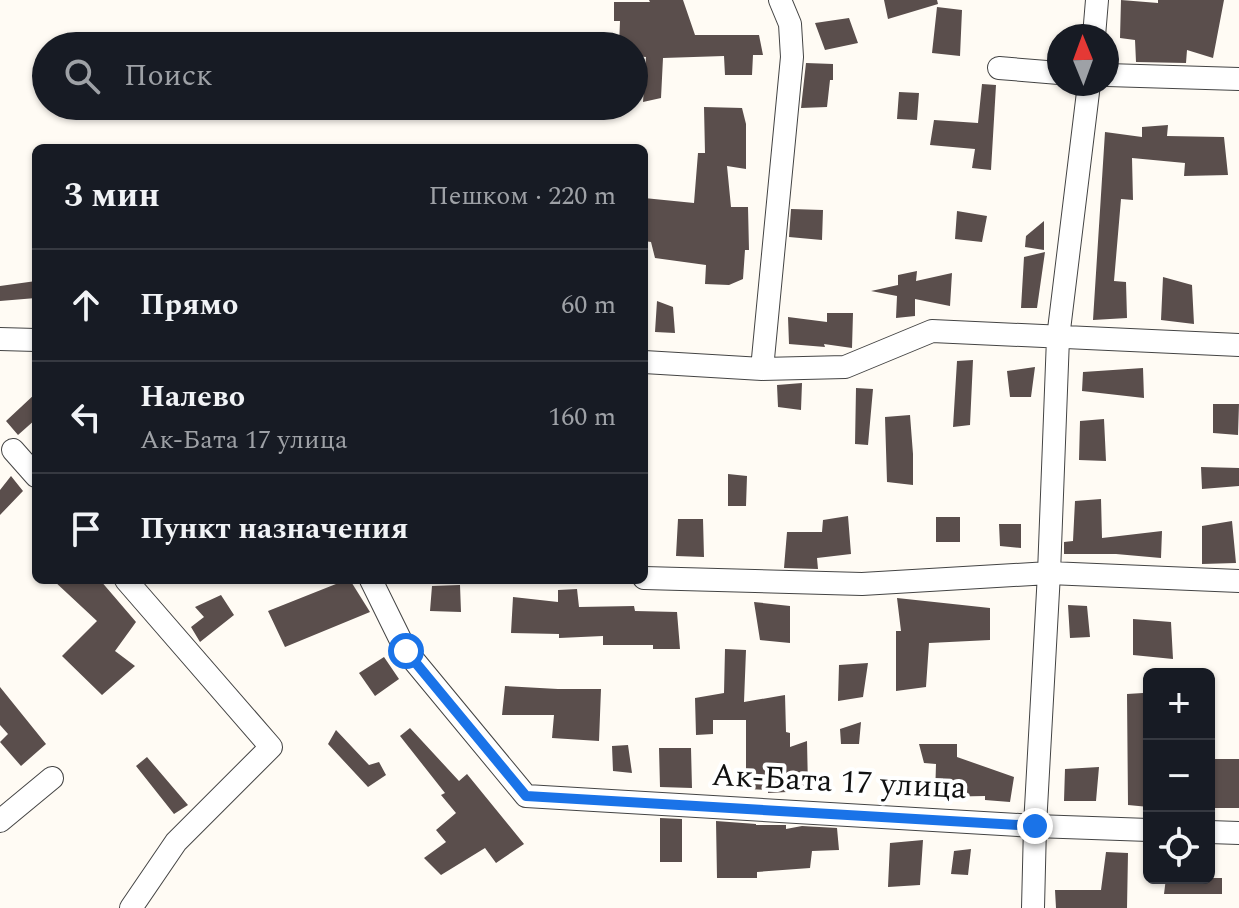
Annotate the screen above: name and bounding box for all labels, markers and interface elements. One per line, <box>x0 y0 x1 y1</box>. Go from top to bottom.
north arrow <box>1047 24 1119 96</box>
search box <box>32 32 648 120</box>
text: Поиск <box>124 53 213 99</box>
icon: search <box>60 54 104 98</box>
text: 3 мин <box>64 170 160 222</box>
text: Пешком · 220 m <box>429 176 616 216</box>
text: Прямо <box>140 282 238 328</box>
icon: ahead <box>64 283 108 327</box>
text: 60 m <box>561 285 616 325</box>
text: Налево <box>140 374 245 420</box>
icon: left <box>64 395 108 439</box>
text: 160 m <box>548 397 616 437</box>
text: Ак-Бата 17 улица <box>140 420 348 460</box>
text: Пункт назначения <box>140 506 408 552</box>
icon: arrive <box>64 507 108 551</box>
route start <box>388 633 424 669</box>
map controls <box>1143 668 1215 884</box>
button: + <box>1143 668 1215 740</box>
button: − <box>1143 740 1215 812</box>
street label: Ак-Бата 17 улица <box>710 751 968 813</box>
route end <box>1017 808 1053 844</box>
button: locate <box>1143 812 1215 884</box>

